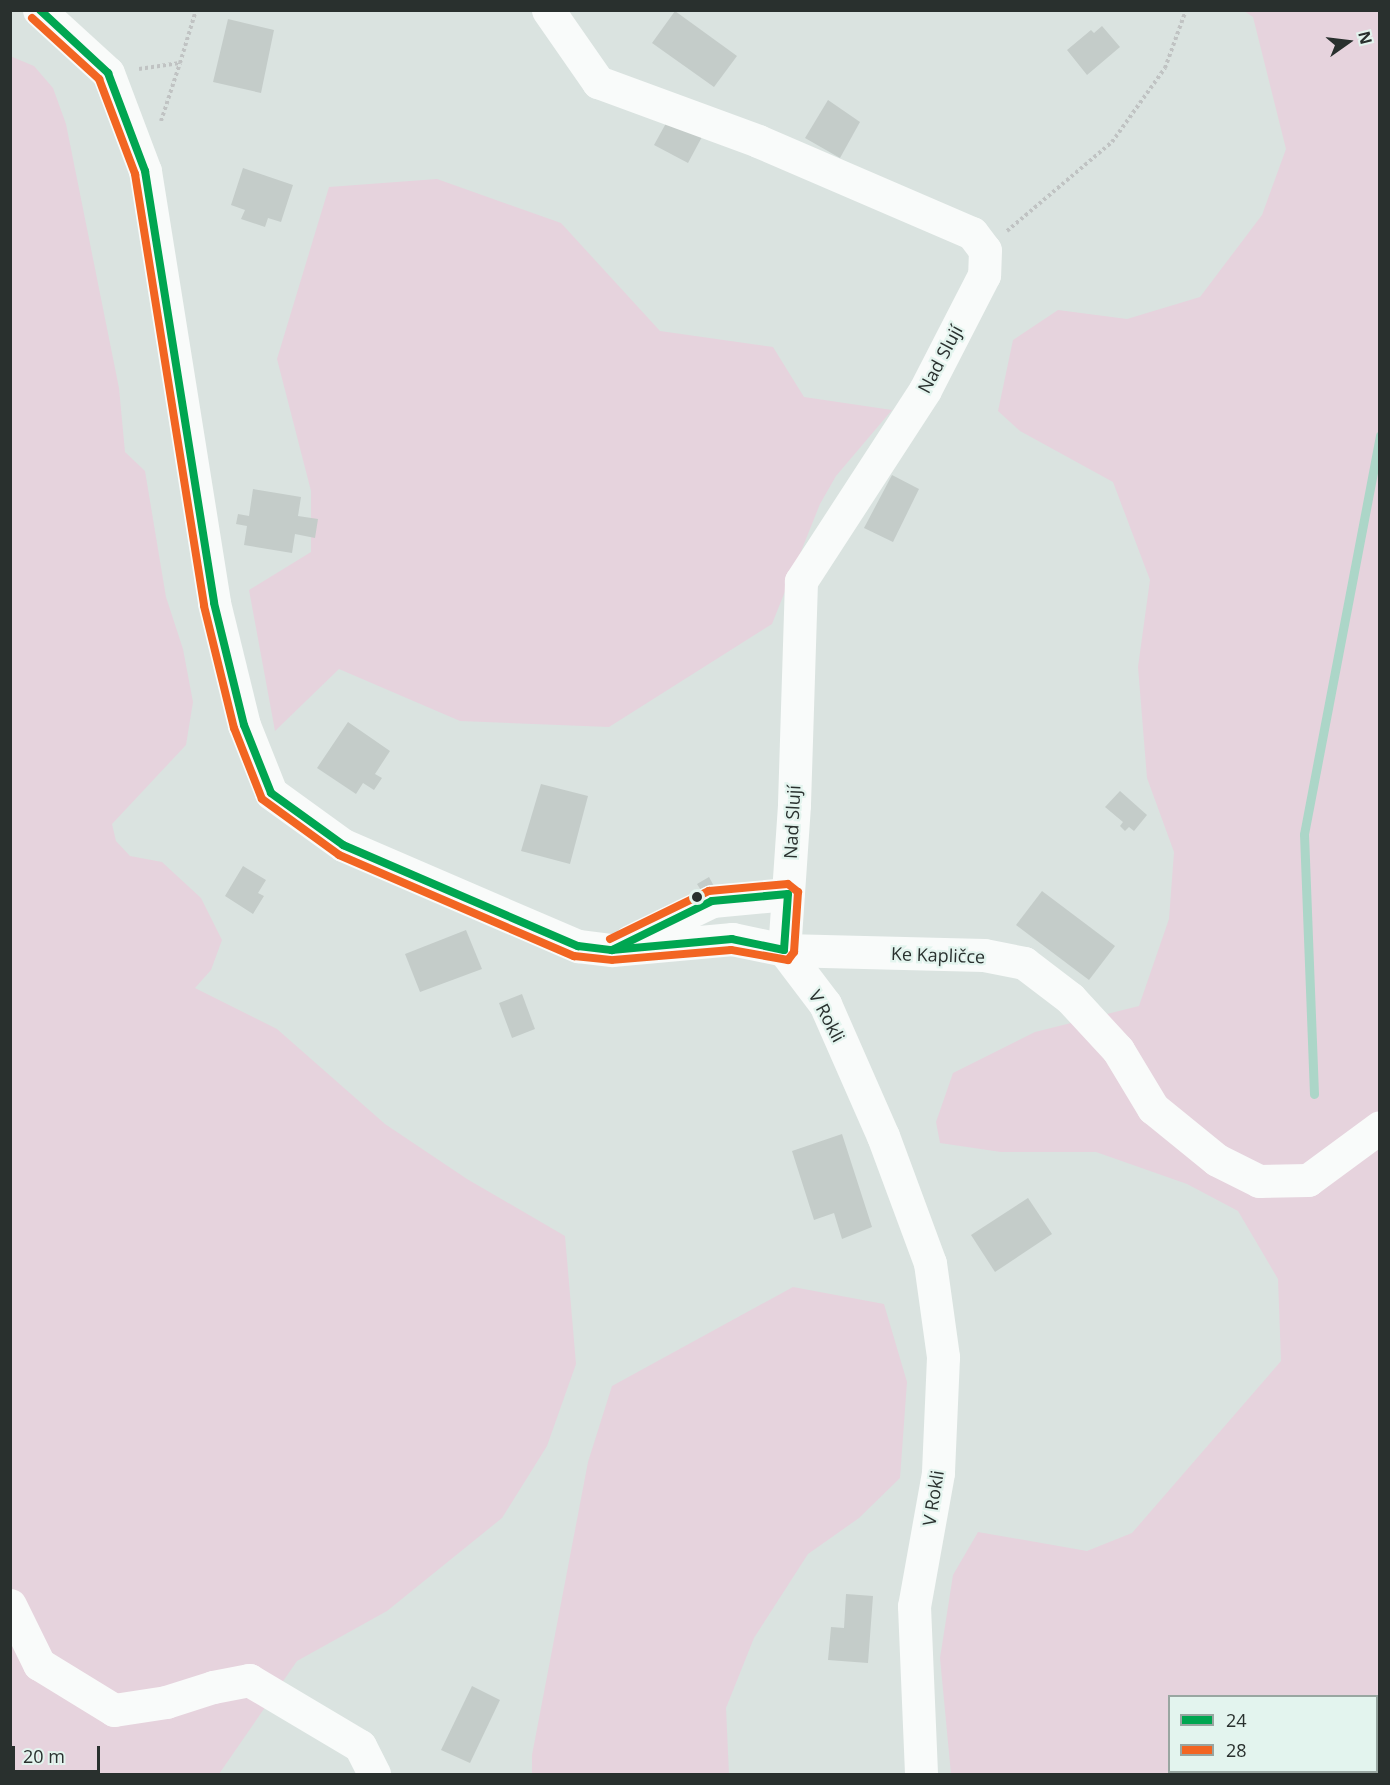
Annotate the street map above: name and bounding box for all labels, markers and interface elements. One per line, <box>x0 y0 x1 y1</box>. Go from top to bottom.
north arrow <box>1318 12 1378 72</box>
text: N <box>1353 29 1378 47</box>
street label: Nad Slují <box>913 321 967 397</box>
street label: Nad Slují <box>779 785 805 859</box>
unlabelled marker <box>691 891 703 903</box>
street label: Ke Kapličce <box>891 943 985 967</box>
street label: V Rokli <box>804 986 850 1046</box>
street label: V Rokli <box>918 1469 948 1527</box>
legend <box>1168 1695 1378 1773</box>
text: 24 <box>1226 1708 1247 1732</box>
scale bar <box>15 1734 104 1772</box>
text: 28 <box>1226 1738 1247 1762</box>
text: 20 m <box>23 1744 65 1768</box>

